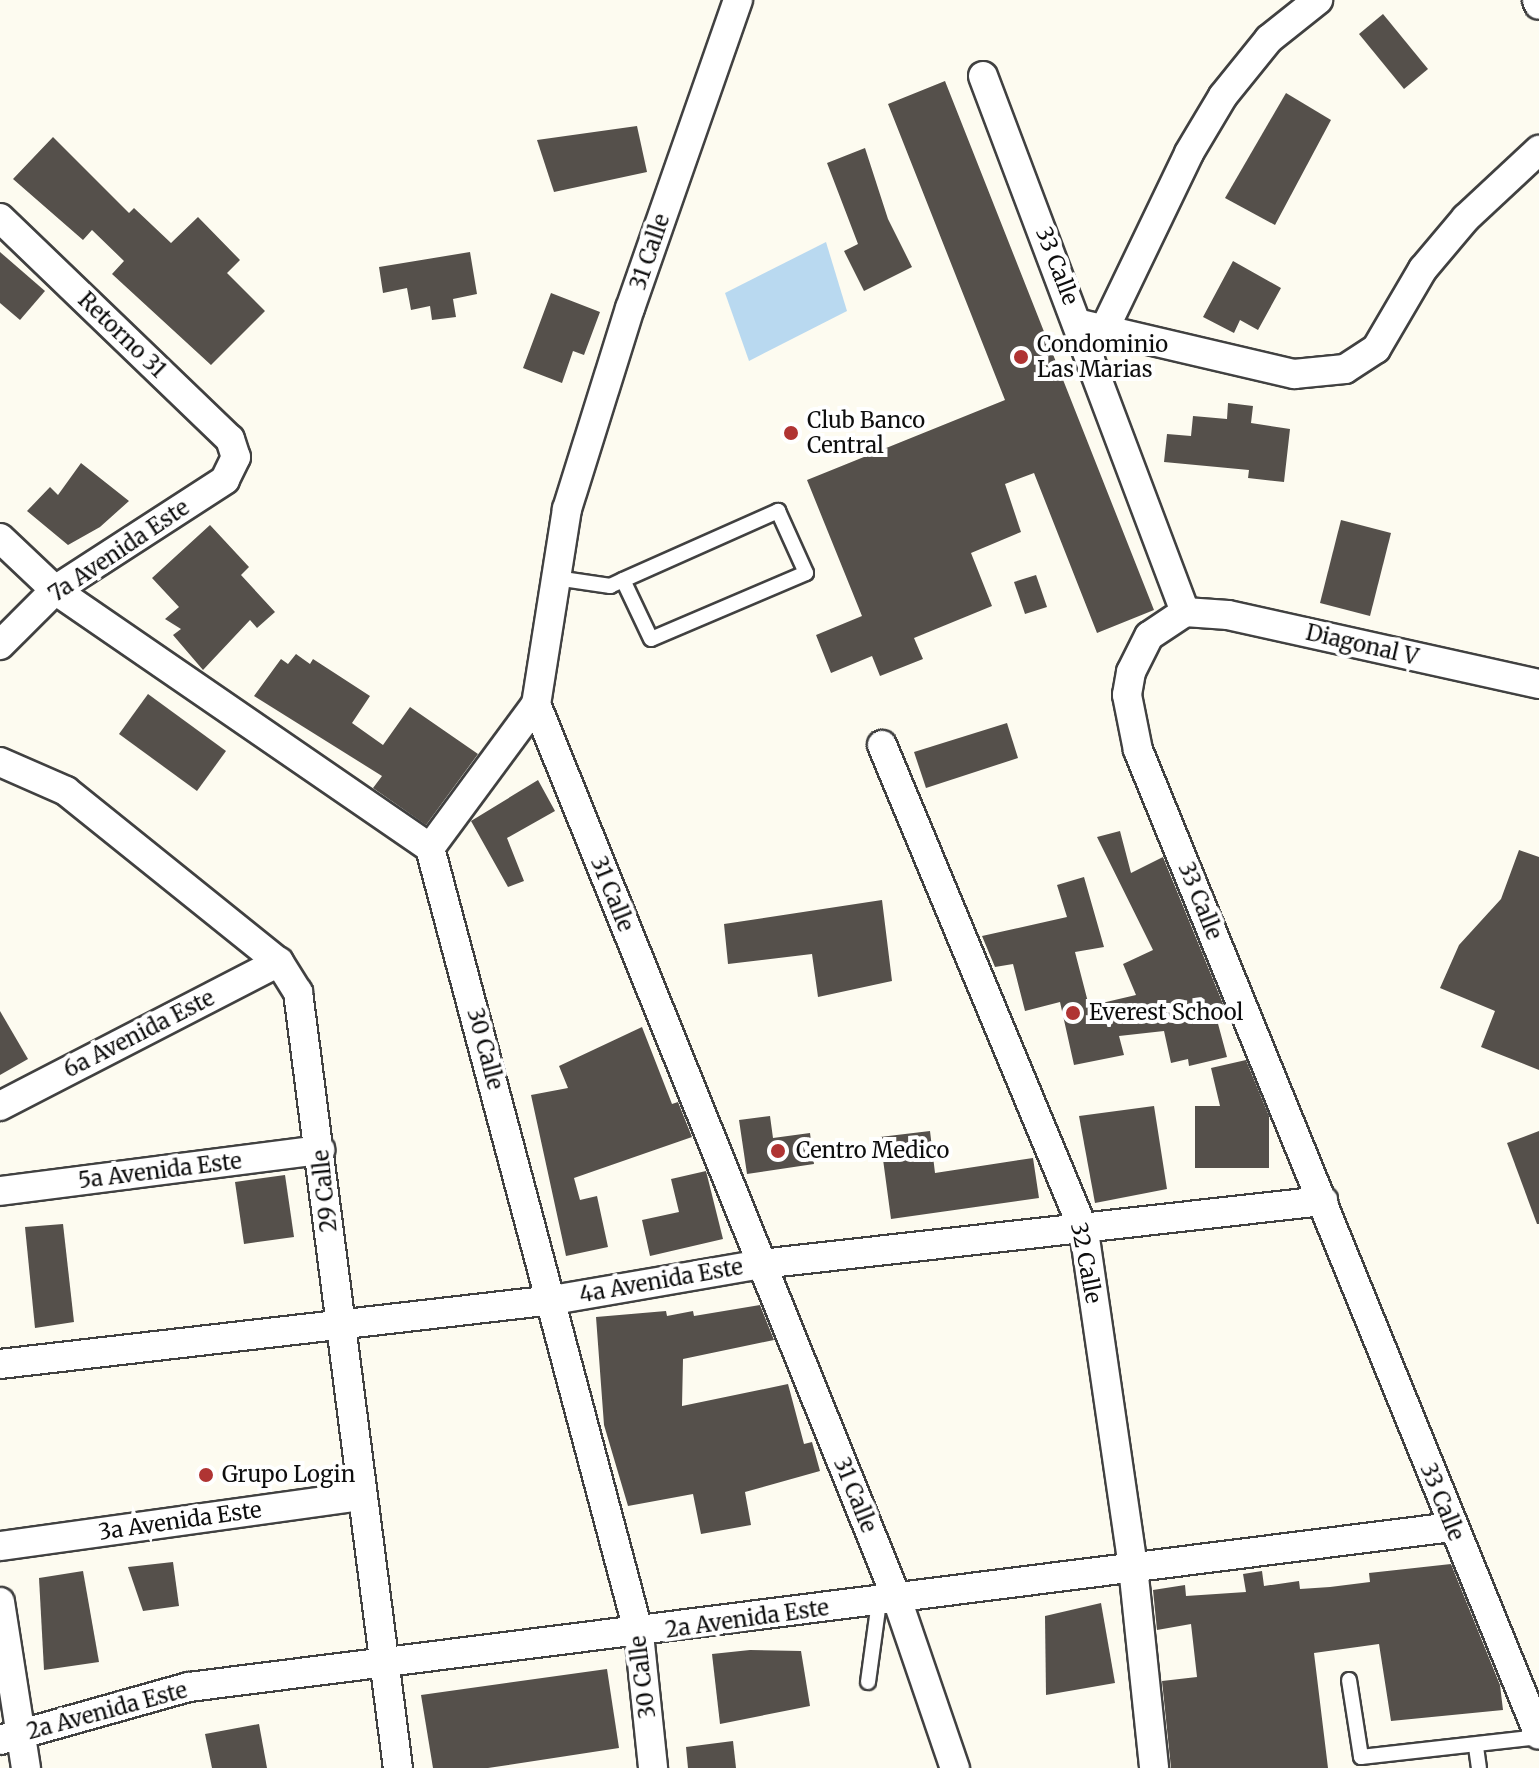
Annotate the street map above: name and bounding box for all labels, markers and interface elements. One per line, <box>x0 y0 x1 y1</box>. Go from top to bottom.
street label: 31 Calle <box>625 211 675 293</box>
street label: 33 Calle <box>1030 223 1084 309</box>
street label: Retorno 31 <box>73 287 171 383</box>
place label: Condominio Las Marias <box>1037 331 1168 382</box>
marker: Condominio Las Marias <box>1012 348 1030 366</box>
place label: Club Banco Central <box>807 407 925 458</box>
marker: Club Banco Central <box>782 424 800 442</box>
street label: 7a Avenida Este <box>44 494 194 608</box>
street label: Diagonal V <box>1303 619 1421 671</box>
street label: 31 Calle <box>585 853 639 935</box>
street label: 33 Calle <box>1173 859 1227 943</box>
street label: 6a Avenida Este <box>59 985 219 1083</box>
place label: Everest School <box>1089 1000 1243 1026</box>
marker: Everest School <box>1064 1004 1082 1022</box>
street label: 30 Calle <box>461 1005 509 1093</box>
place label: Centro Medico <box>796 1138 949 1164</box>
marker: Centro Medico <box>767 1140 789 1162</box>
street label: 5a Avenida Este <box>77 1148 243 1194</box>
street label: 29 Calle <box>308 1149 342 1233</box>
street label: 32 Calle <box>1065 1220 1107 1306</box>
street label: 4a Avenida Este <box>577 1254 745 1308</box>
street label: 31 Calle <box>828 1454 882 1536</box>
street label: 33 Calle <box>1415 1460 1469 1544</box>
place label: Grupo Login <box>222 1462 355 1488</box>
marker: Grupo Login <box>197 1466 215 1484</box>
street label: 3a Avenida Este <box>97 1496 263 1546</box>
street label: 2a Avenida Este <box>663 1594 831 1644</box>
street label: 30 Calle <box>625 1634 661 1720</box>
street label: 2a Avenida Este <box>24 1677 190 1745</box>

